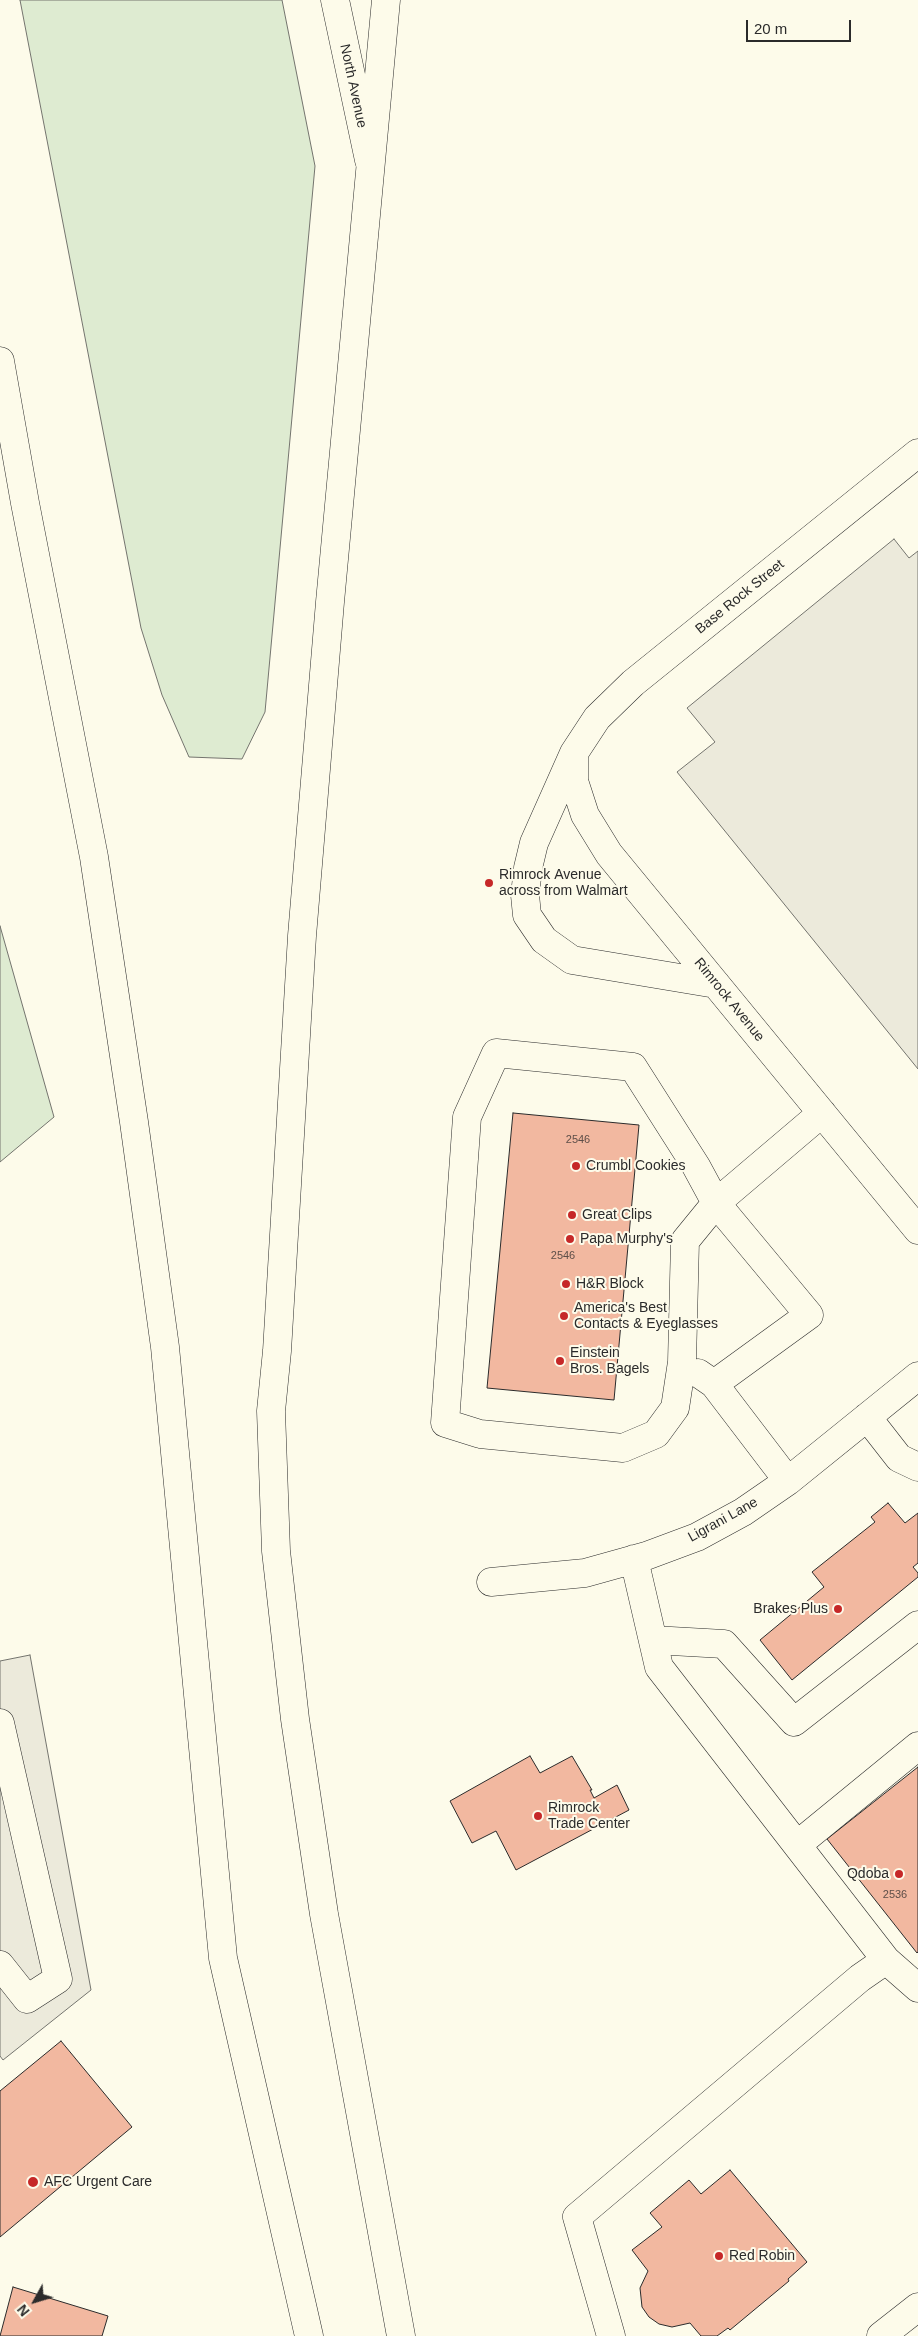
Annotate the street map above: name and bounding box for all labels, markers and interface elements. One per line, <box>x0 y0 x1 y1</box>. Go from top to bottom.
scale bar <box>748 10 853 42</box>
text: 20 m <box>754 20 787 37</box>
street label: North Avenue <box>336 43 370 129</box>
street label: Base Rock Street <box>692 556 788 638</box>
place label: Rimrock Avenue across from Walmart <box>499 867 628 900</box>
marker: Rimrock Avenue across from Walmart <box>483 877 495 889</box>
street label: Rimrock Avenue <box>690 955 768 1045</box>
house number: 2546 <box>566 1133 590 1147</box>
place label: Crumbl Cookies <box>586 1158 686 1174</box>
marker: Crumbl Cookies <box>570 1160 582 1172</box>
place label: Great Clips <box>582 1207 652 1223</box>
marker: Great Clips <box>566 1209 578 1221</box>
place label: Papa Murphy's <box>580 1231 673 1247</box>
marker: Papa Murphy's <box>564 1233 576 1245</box>
house number: 2546 <box>551 1249 575 1263</box>
place label: H&R Block <box>576 1276 644 1292</box>
marker: H&R Block <box>560 1278 572 1290</box>
place label: America's Best Contacts & Eyeglasses <box>574 1300 718 1332</box>
marker: America's Best Contacts & Eyeglasses <box>558 1310 570 1322</box>
place label: Einstein Bros. Bagels <box>570 1345 649 1378</box>
marker: Einstein Bros. Bagels <box>554 1355 566 1367</box>
street label: Ligrani Lane <box>685 1494 761 1546</box>
place label: Brakes Plus <box>753 1601 828 1617</box>
marker: Brakes Plus <box>832 1603 844 1615</box>
place label: Rimrock Trade Center <box>548 1800 630 1832</box>
marker: Rimrock Trade Center <box>532 1810 544 1822</box>
place label: Qdoba <box>847 1866 889 1882</box>
marker: Qdoba <box>893 1868 905 1880</box>
house number: 2536 <box>883 1888 907 1902</box>
place label: AFC Urgent Care <box>44 2174 152 2190</box>
marker: AFC Urgent Care <box>26 2175 40 2189</box>
place label: Red Robin <box>729 2248 795 2264</box>
marker: Red Robin <box>713 2250 725 2262</box>
north arrow <box>10 2276 60 2326</box>
text: N <box>14 2301 33 2319</box>

